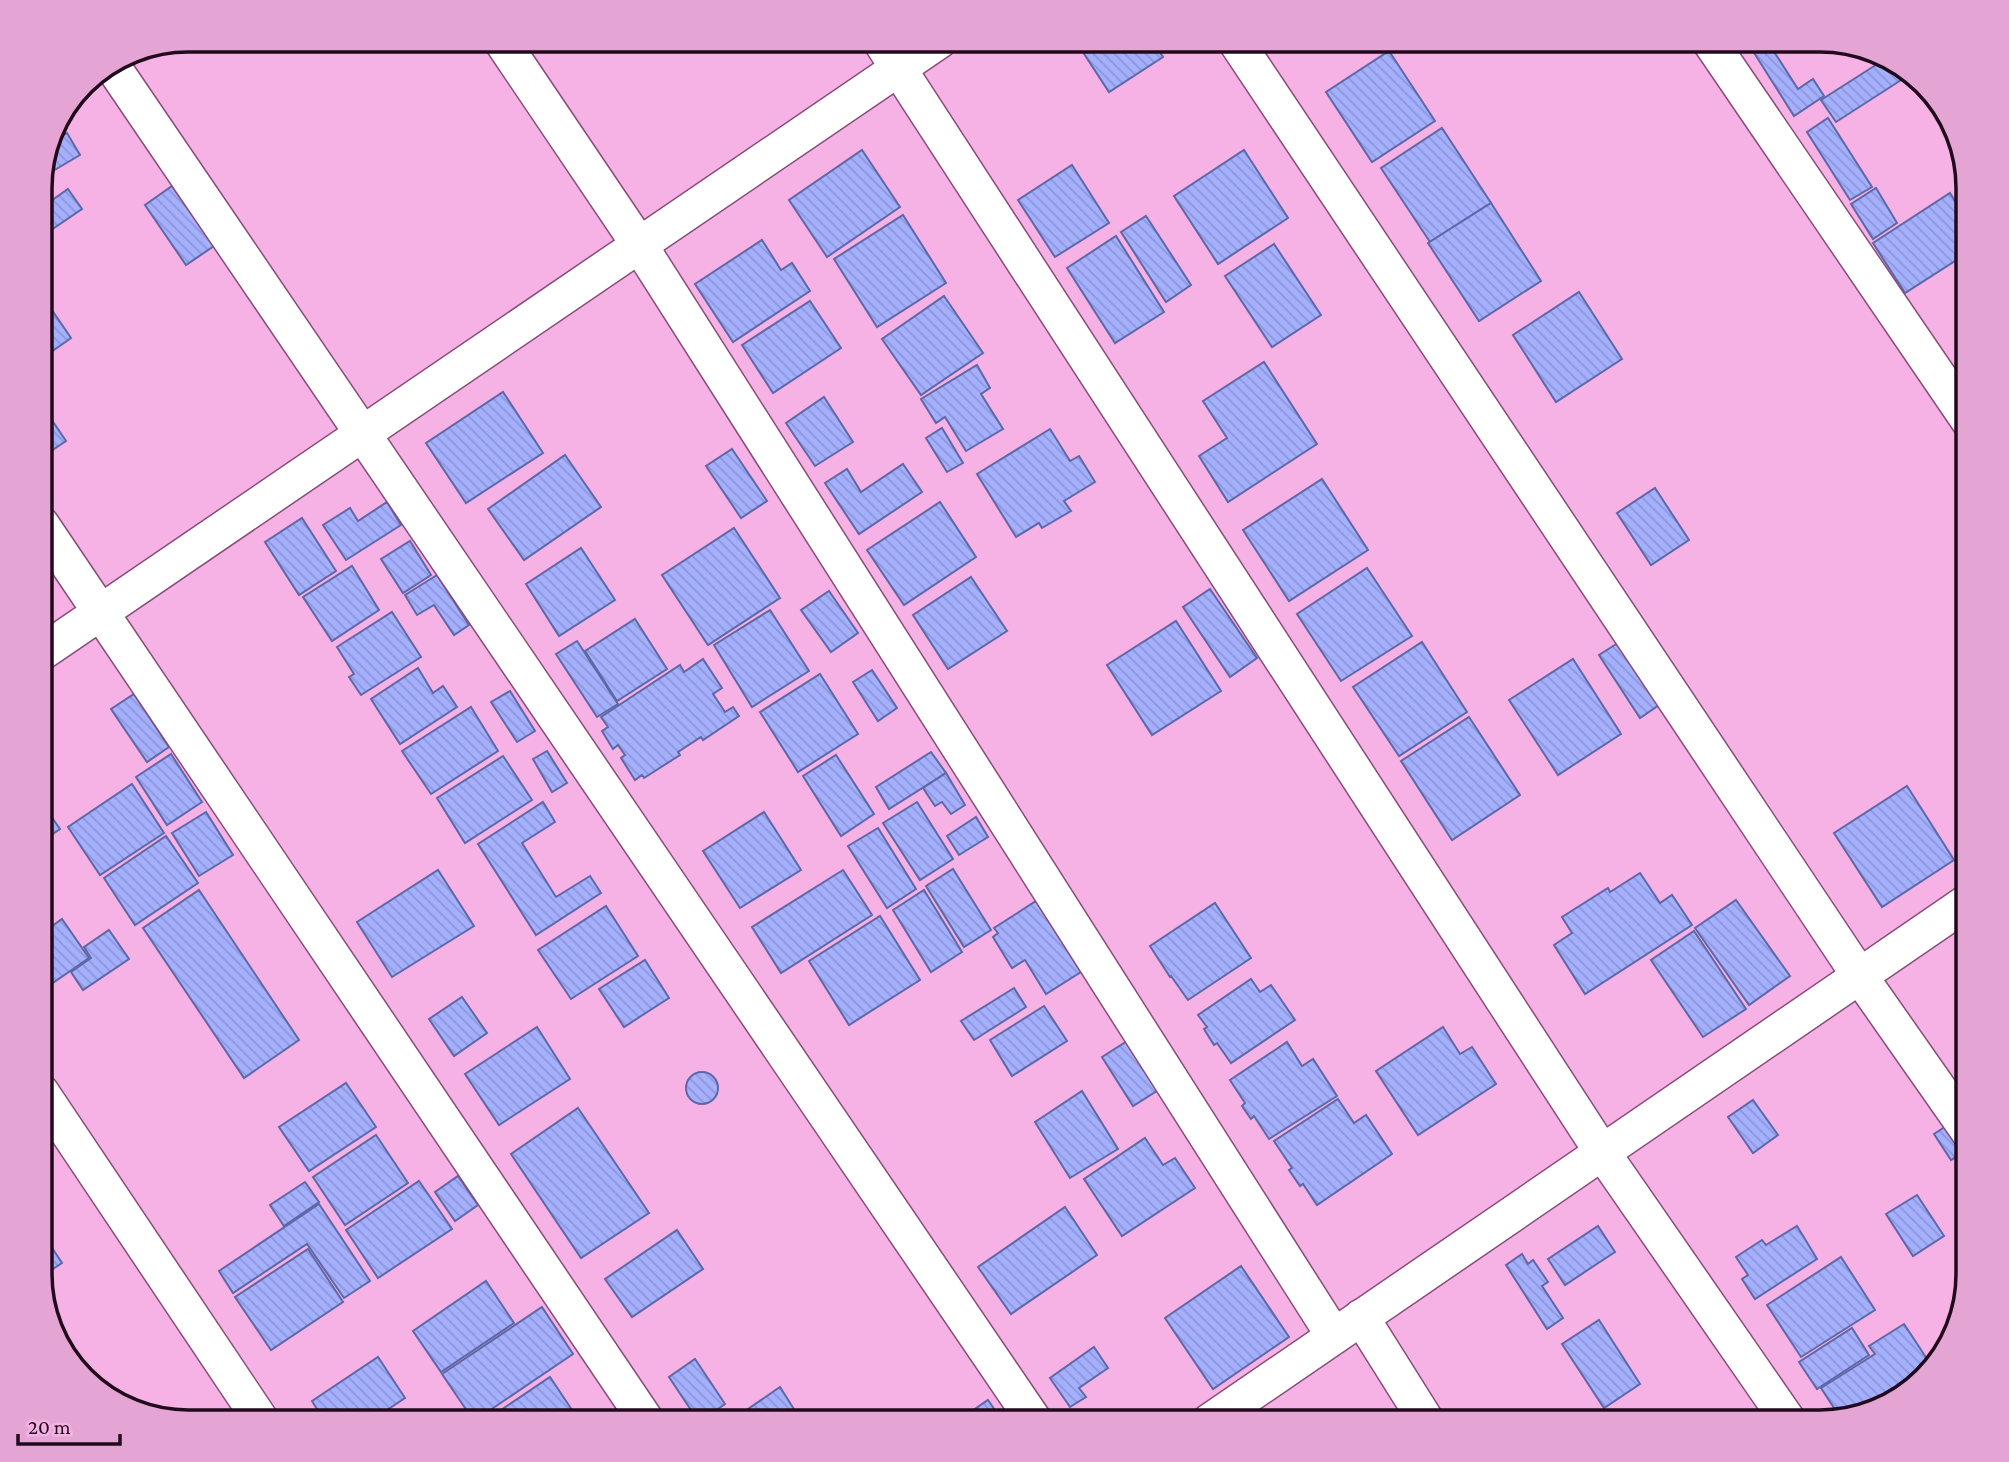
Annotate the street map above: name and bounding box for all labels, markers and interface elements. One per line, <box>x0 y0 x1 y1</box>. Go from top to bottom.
scale bar <box>18 1402 119 1446</box>
text: 20 m <box>28 1415 71 1439</box>

